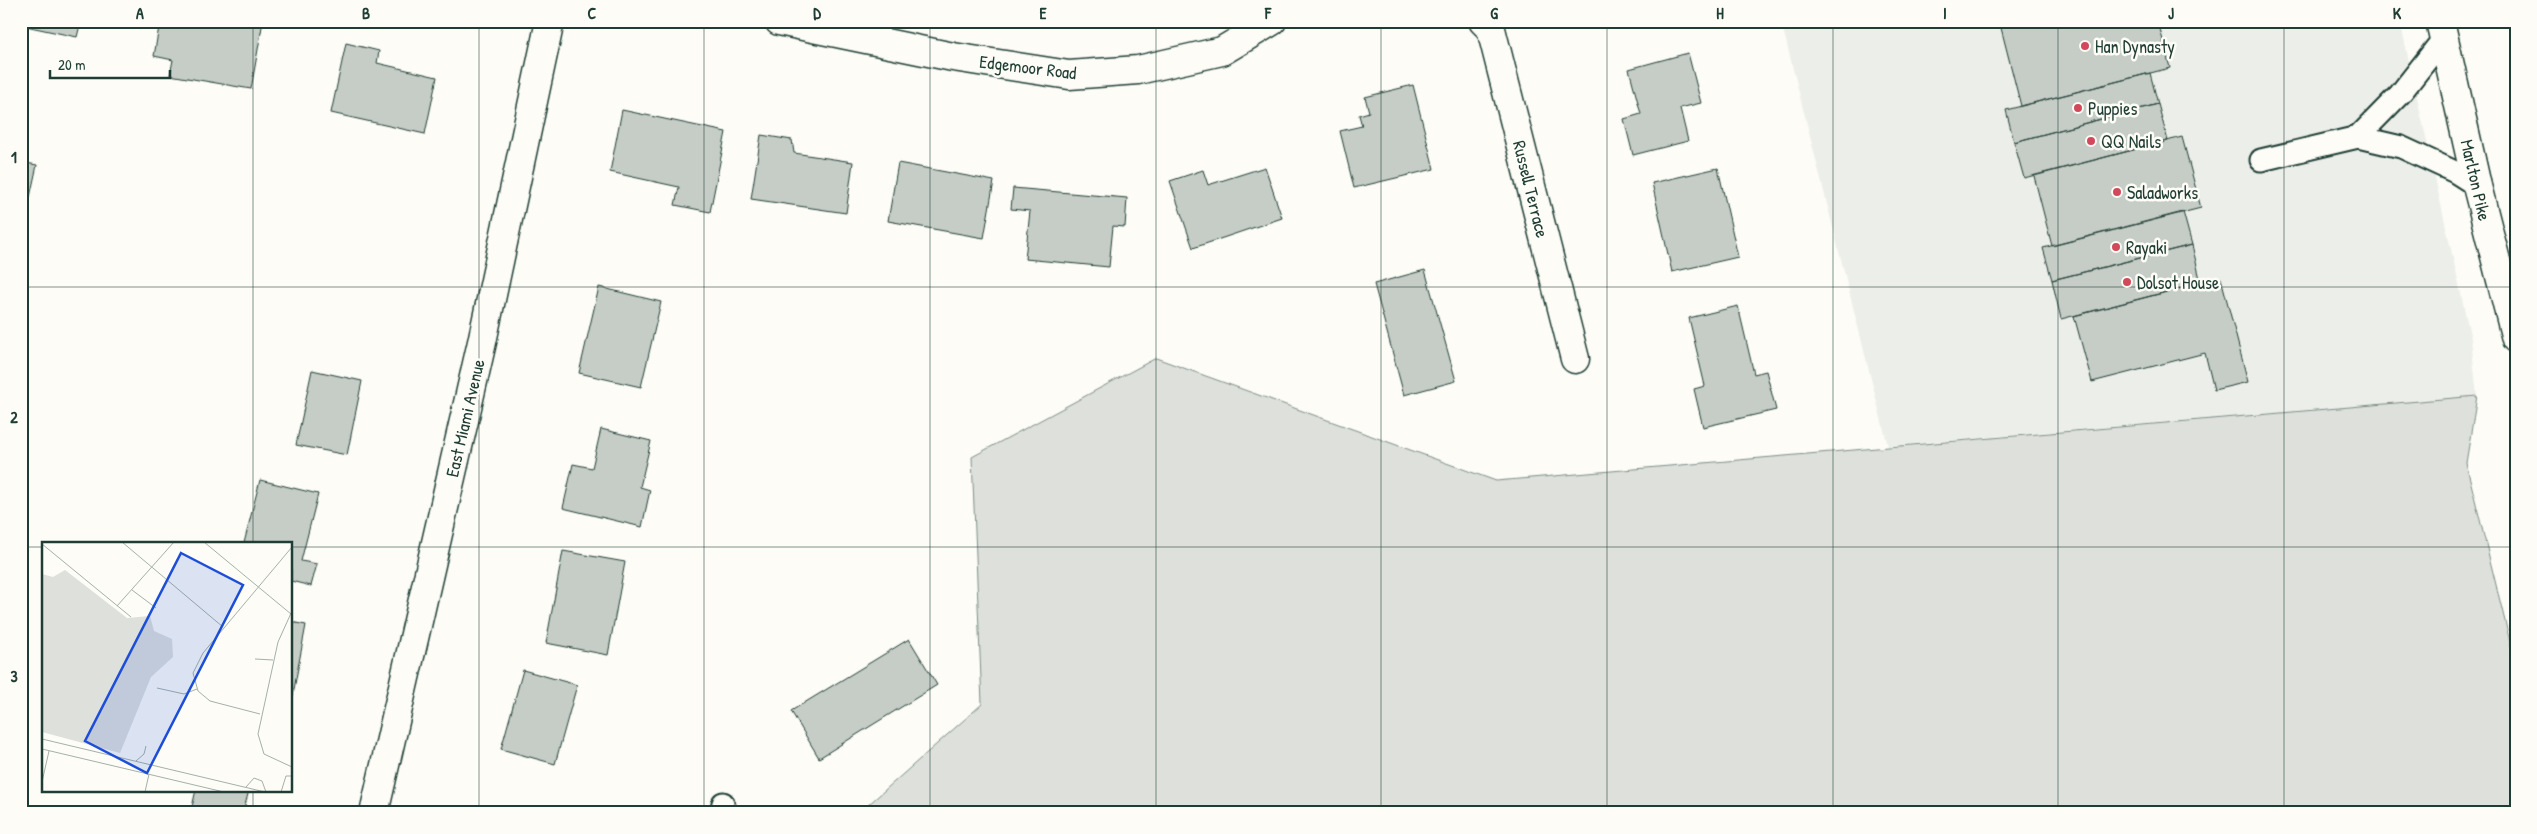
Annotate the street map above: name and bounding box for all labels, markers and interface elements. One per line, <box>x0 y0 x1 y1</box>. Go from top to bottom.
text: A <box>136 2 144 24</box>
text: B <box>362 2 370 24</box>
text: C <box>588 2 597 24</box>
text: D <box>813 2 821 24</box>
text: E <box>1039 2 1047 24</box>
text: F <box>1264 2 1272 24</box>
text: G <box>1490 2 1498 24</box>
text: H <box>1716 2 1724 24</box>
text: I <box>1943 2 1947 24</box>
text: J <box>2168 2 2174 24</box>
text: K <box>2393 2 2402 24</box>
place label: Han Dynasty <box>2095 34 2175 59</box>
marker: Han Dynasty <box>2079 40 2091 52</box>
scale bar <box>50 48 170 80</box>
street label: Edgemoor Road <box>978 49 1078 85</box>
text: 20 m <box>58 54 85 75</box>
place label: Puppies <box>2088 96 2137 121</box>
marker: Puppies <box>2072 102 2084 114</box>
place label: QQ Nails <box>2101 129 2161 154</box>
marker: QQ Nails <box>2085 135 2097 147</box>
street label: Marlton Pike <box>2455 137 2497 223</box>
street label: Russell Terrace <box>1507 138 1555 240</box>
text: 1 <box>11 146 17 168</box>
place label: Saladworks <box>2127 180 2198 205</box>
marker: Saladworks <box>2111 186 2123 198</box>
place label: Rayaki <box>2126 235 2167 260</box>
marker: Rayaki <box>2110 241 2122 253</box>
place label: Dolsot House <box>2137 270 2219 295</box>
marker: Dolsot House <box>2121 276 2133 288</box>
street label: East Miami Avenue <box>439 357 491 479</box>
text: 2 <box>10 406 18 428</box>
inset map <box>42 542 292 792</box>
text: 3 <box>10 665 18 687</box>

